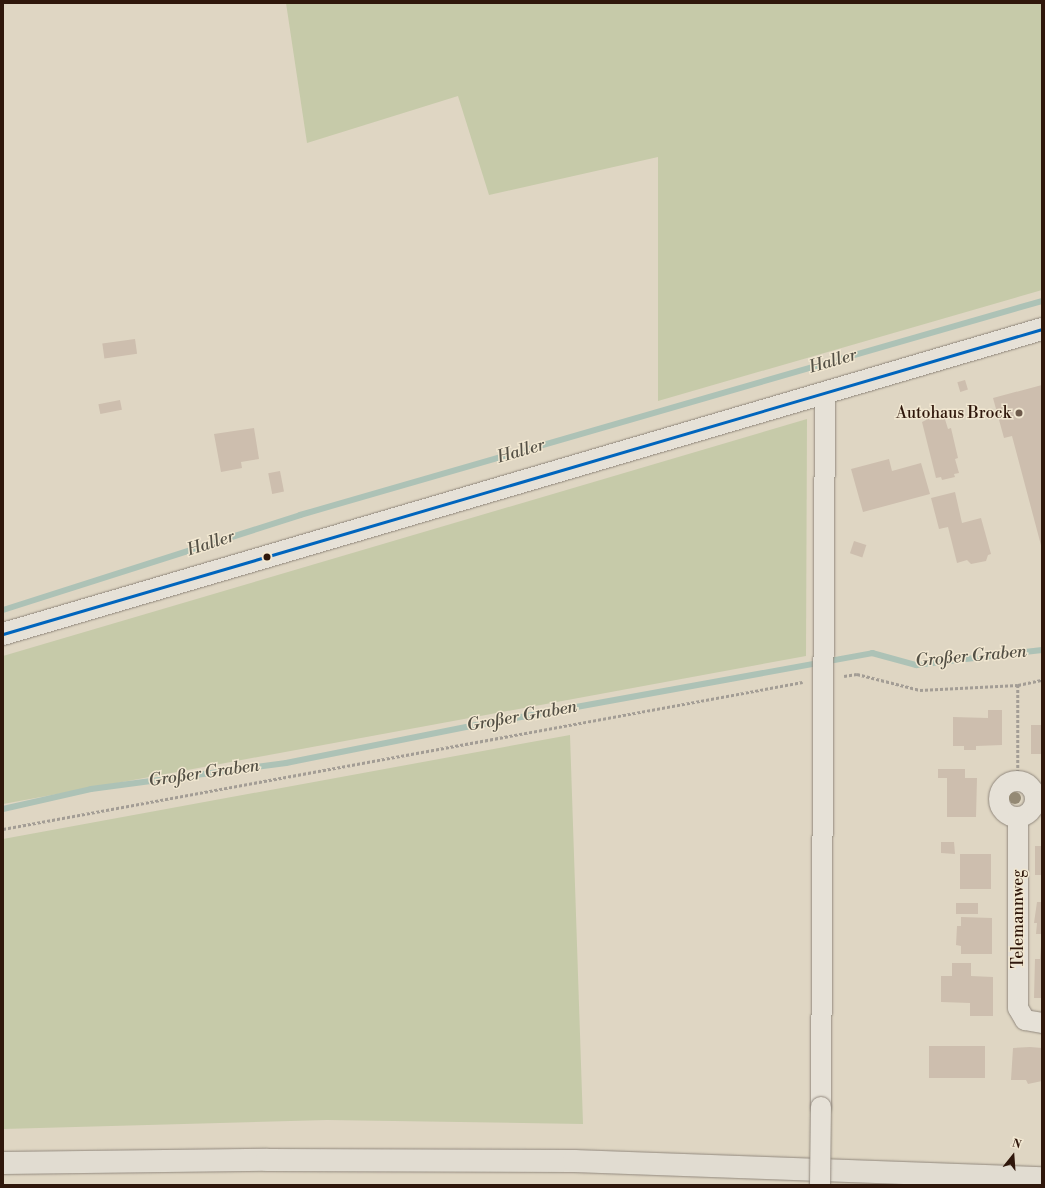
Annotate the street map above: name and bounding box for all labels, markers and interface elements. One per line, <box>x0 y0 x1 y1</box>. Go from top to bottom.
water label: Haller <box>807 345 859 379</box>
place label: Autohaus Brock <box>896 403 1011 423</box>
marker: Autohaus Brock <box>1014 408 1024 418</box>
water label: Haller <box>495 435 547 469</box>
water label: Haller <box>185 527 237 561</box>
unlabelled marker <box>262 552 272 562</box>
water label: Großer Graben <box>915 642 1027 672</box>
water label: Großer Graben <box>465 697 579 737</box>
water label: Großer Graben <box>147 756 261 792</box>
street label: Telemannweg <box>1008 869 1028 969</box>
north arrow <box>993 1136 1033 1176</box>
text: N <box>1010 1137 1023 1152</box>

